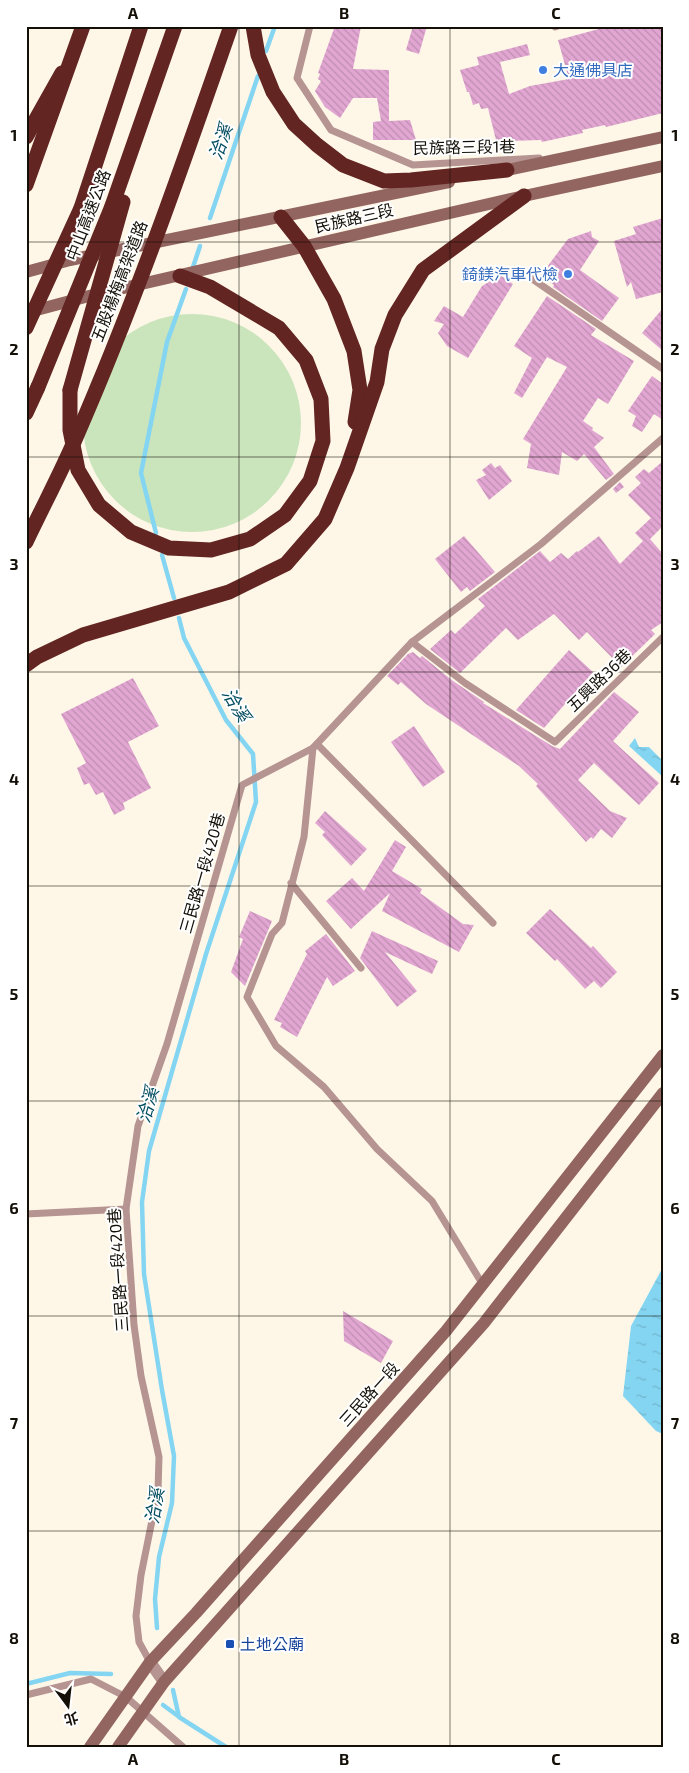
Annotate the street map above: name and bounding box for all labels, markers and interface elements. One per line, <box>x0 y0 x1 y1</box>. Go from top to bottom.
text: A <box>128 3 139 22</box>
text: B <box>339 3 349 22</box>
text: C <box>551 3 561 22</box>
place label: 大通佛具店 <box>553 60 633 79</box>
marker: 大通佛具店 <box>537 64 549 76</box>
water label: 洽溪 <box>204 118 237 162</box>
text: 1 <box>11 125 17 144</box>
text: 1 <box>672 125 678 144</box>
street label: 民族路三段1巷 <box>413 136 515 157</box>
street label: 中山高速公路 <box>61 167 114 263</box>
street label: 民族路三段 <box>313 199 395 236</box>
street label: 五股楊梅高架道路 <box>87 218 150 344</box>
place label: 錡鎂汽車代檢 <box>462 264 558 283</box>
marker: 錡鎂汽車代檢 <box>562 268 574 280</box>
text: 2 <box>9 339 19 358</box>
text: 2 <box>670 339 680 358</box>
text: 3 <box>9 554 19 573</box>
text: 3 <box>670 554 680 573</box>
street label: 五興路36巷 <box>563 644 635 715</box>
water label: 洽溪 <box>218 683 257 728</box>
text: 4 <box>9 769 19 788</box>
text: 4 <box>670 769 680 788</box>
street label: 三民路一段420巷 <box>175 810 228 935</box>
text: 5 <box>10 984 19 1003</box>
text: 5 <box>671 984 680 1003</box>
water label: 洽溪 <box>132 1082 163 1125</box>
text: 6 <box>9 1198 19 1217</box>
text: 6 <box>670 1198 680 1217</box>
street label: 三民路一段420巷 <box>104 1207 131 1333</box>
street label: 三民路一段 <box>335 1358 402 1430</box>
text: 7 <box>10 1413 19 1432</box>
text: 7 <box>671 1413 680 1432</box>
water label: 洽溪 <box>140 1483 168 1525</box>
text: 8 <box>9 1628 19 1647</box>
text: 8 <box>670 1628 680 1647</box>
place label: 土地公廟 <box>240 1634 304 1653</box>
marker: 土地公廟 <box>224 1638 236 1650</box>
north arrow <box>42 1680 92 1730</box>
text: 北 <box>63 1709 80 1729</box>
text: A <box>128 1749 139 1768</box>
text: B <box>339 1749 349 1768</box>
text: C <box>551 1749 561 1768</box>

